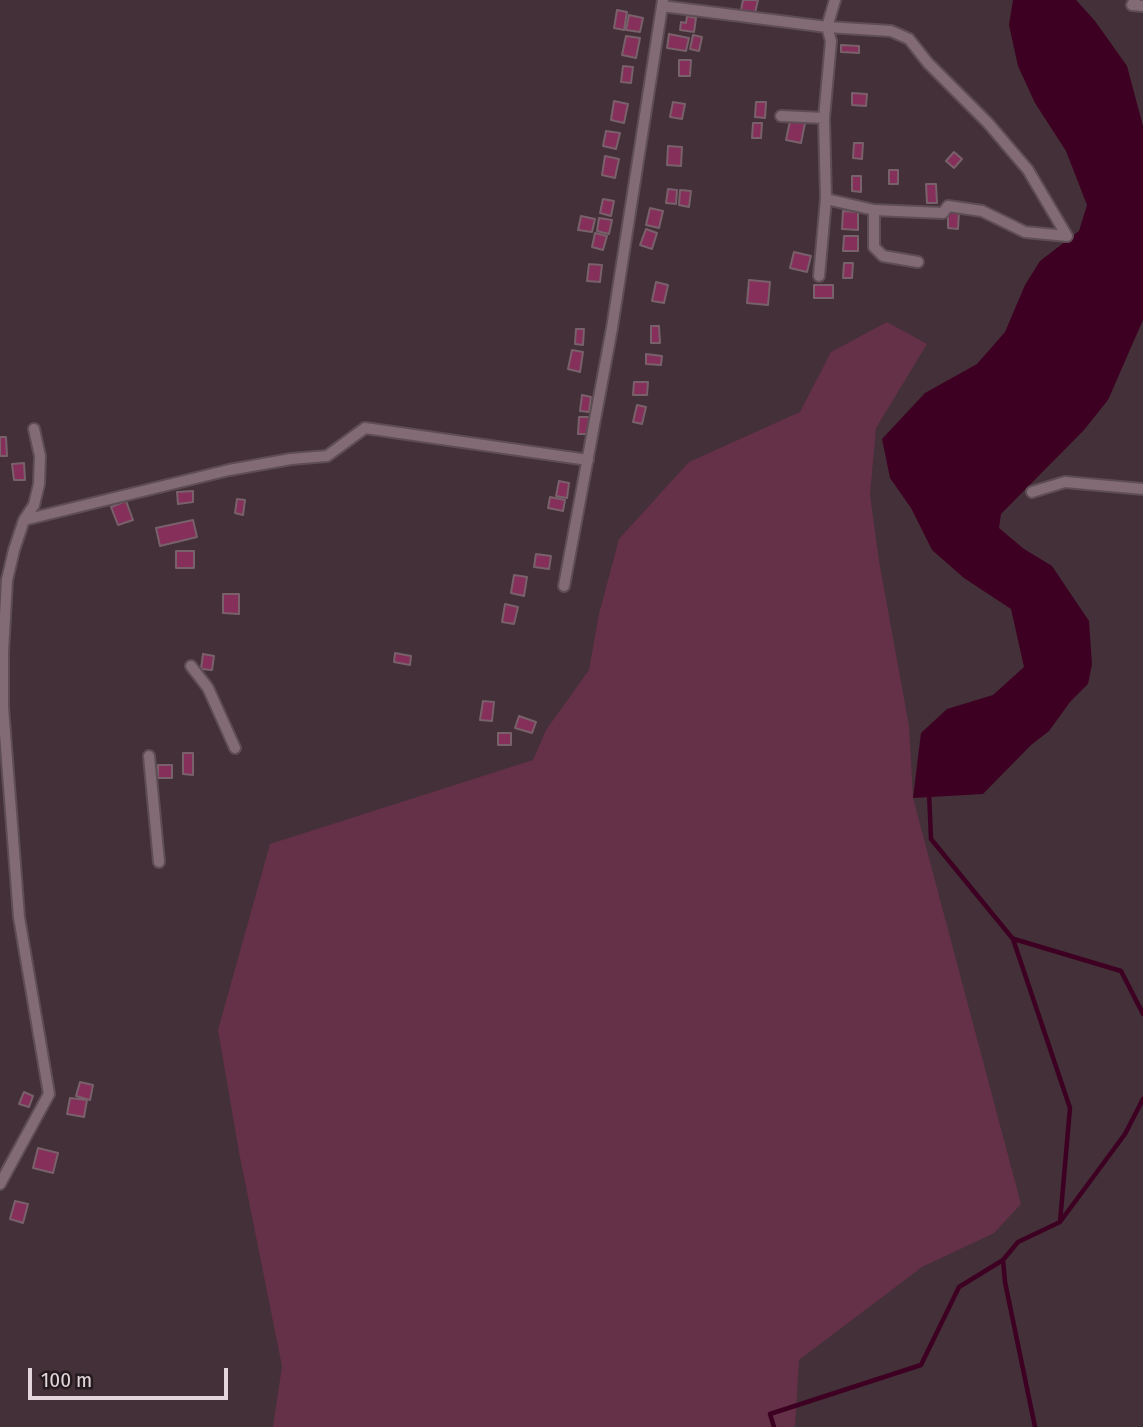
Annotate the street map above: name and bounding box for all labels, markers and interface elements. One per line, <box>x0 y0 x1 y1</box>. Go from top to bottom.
scale bar <box>32 1354 231 1398</box>
text: 100 m <box>41 1367 92 1393</box>

